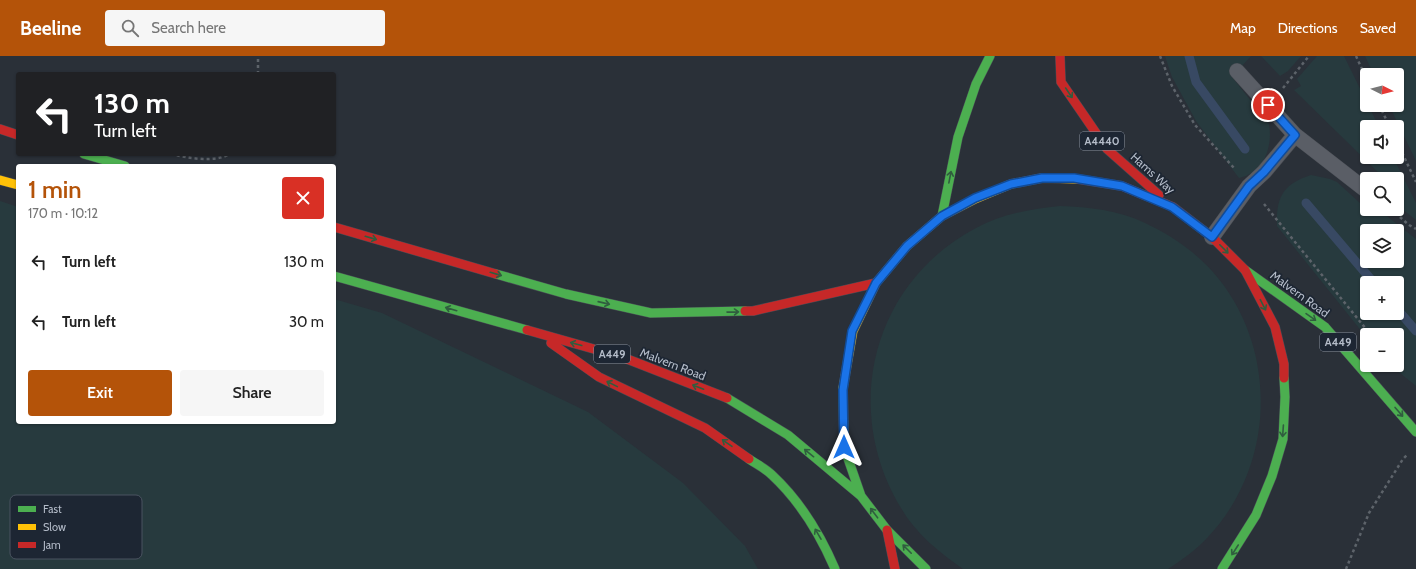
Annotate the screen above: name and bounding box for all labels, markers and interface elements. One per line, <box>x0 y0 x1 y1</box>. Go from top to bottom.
search box <box>105 10 385 46</box>
text: Beeline <box>20 17 81 40</box>
icon: search <box>119 17 141 39</box>
text: Search here <box>151 19 226 37</box>
text: Map <box>1230 19 1256 37</box>
text: Directions <box>1278 19 1338 37</box>
text: Saved <box>1360 19 1396 37</box>
north arrow <box>1360 68 1404 112</box>
map controls <box>1360 68 1404 372</box>
text: 130 m <box>94 86 170 120</box>
one-way arrow <box>1065 87 1073 98</box>
icon: left <box>28 88 80 140</box>
pin <box>1251 88 1285 122</box>
icon: arrive <box>1257 94 1279 116</box>
text: Turn left <box>94 120 157 142</box>
button: sound <box>1360 120 1404 164</box>
road number: A4440 <box>1080 132 1124 150</box>
street label: Hams Way <box>1128 149 1178 197</box>
one-way arrow <box>946 171 954 184</box>
button: search <box>1360 172 1404 216</box>
text: 1 min <box>28 175 82 204</box>
button: close <box>282 177 324 219</box>
text: 170 m · 10:12 <box>28 205 98 221</box>
button: layers <box>1360 224 1404 268</box>
one-way arrow <box>365 235 378 242</box>
one-way arrow <box>1219 244 1229 254</box>
icon: left <box>28 251 50 273</box>
text: Turn left <box>62 253 116 271</box>
text: 130 m <box>284 253 324 271</box>
street label: Malvern Road <box>1268 268 1332 320</box>
one-way arrow <box>490 271 503 278</box>
button: + <box>1360 276 1404 320</box>
one-way arrow <box>1260 298 1267 310</box>
one-way arrow <box>597 299 610 307</box>
one-way arrow <box>445 305 458 312</box>
one-way arrow <box>726 308 739 316</box>
icon: left <box>28 311 50 333</box>
text: Turn left <box>62 313 116 331</box>
text: 30 m <box>289 313 324 331</box>
one-way arrow <box>1305 313 1316 321</box>
button: − <box>1360 328 1404 372</box>
road number: A449 <box>1320 333 1356 351</box>
one-way arrow <box>570 340 583 347</box>
road number: A449 <box>594 345 630 363</box>
street label: Malvern Road <box>638 345 708 383</box>
button: Exit <box>28 370 172 416</box>
button: Share <box>180 370 324 416</box>
one-way arrow <box>607 379 619 387</box>
one-way arrow <box>693 383 705 391</box>
one-way arrow <box>1394 407 1403 418</box>
one-way arrow <box>1280 424 1287 437</box>
position arrow <box>823 426 865 468</box>
one-way arrow <box>722 439 733 447</box>
one-way arrow <box>804 449 815 458</box>
legend <box>10 495 142 559</box>
text: Fast <box>43 502 62 516</box>
one-way arrow <box>870 507 878 518</box>
text: Slow <box>43 520 66 534</box>
one-way arrow <box>813 528 821 540</box>
text: Jam <box>42 538 61 552</box>
one-way arrow <box>902 544 911 554</box>
one-way arrow <box>1231 544 1239 555</box>

